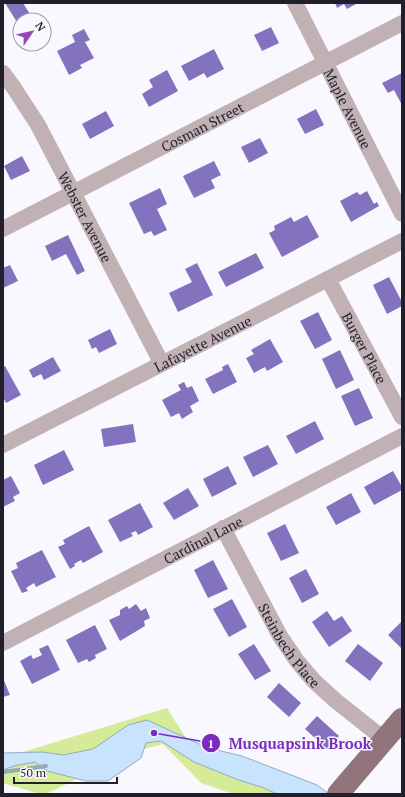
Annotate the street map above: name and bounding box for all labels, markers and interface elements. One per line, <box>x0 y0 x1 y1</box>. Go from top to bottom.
north arrow <box>12 12 52 52</box>
text: N <box>32 19 49 34</box>
street label: Maple Avenue <box>320 65 377 152</box>
street label: Cosman Street <box>157 97 247 156</box>
street label: Webster Avenue <box>54 168 117 265</box>
street label: Burger Place <box>338 309 392 387</box>
street label: Lafayette Avenue <box>150 310 254 376</box>
street label: Cardinal Lane <box>160 511 246 568</box>
street label: Steinbech Place <box>255 600 324 692</box>
callout: Musquapsink Brook <box>201 730 380 757</box>
text: Musquapsink Brook <box>229 733 372 753</box>
text: 1 <box>208 736 214 751</box>
scale bar <box>14 759 117 785</box>
text: 50 m <box>20 765 47 780</box>

